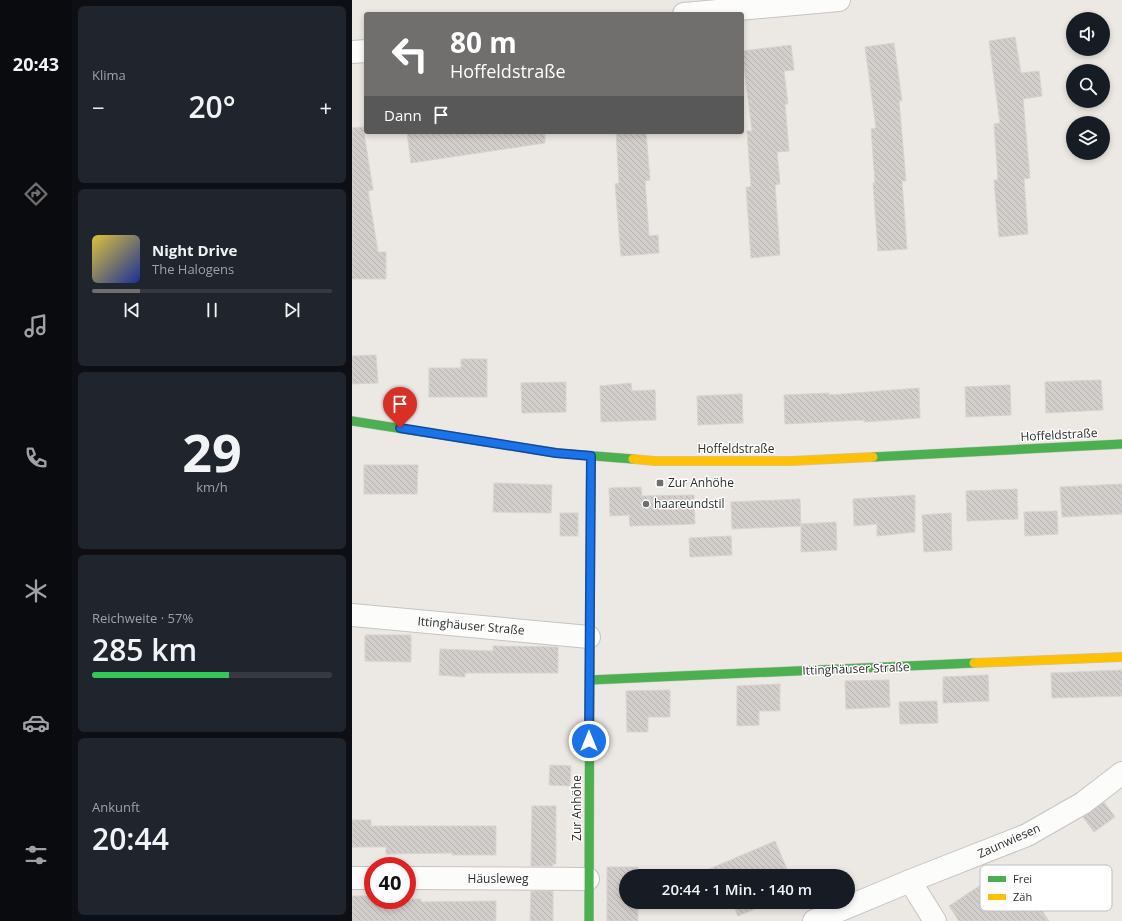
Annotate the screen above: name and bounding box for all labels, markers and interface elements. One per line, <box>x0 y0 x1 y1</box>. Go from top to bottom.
map controls <box>1066 12 1110 160</box>
button: sound <box>1066 12 1110 56</box>
text: 80 m <box>450 23 517 61</box>
icon: left <box>384 28 436 80</box>
text: 20:43 <box>13 52 59 76</box>
text: Hoffeldstraße <box>450 59 566 83</box>
button: search <box>1066 64 1110 108</box>
text: Klima <box>92 66 126 84</box>
text: 20° <box>188 86 236 127</box>
text: − <box>92 92 105 122</box>
text: + <box>319 92 332 122</box>
icon: arrive <box>430 104 452 126</box>
text: Dann <box>384 105 422 125</box>
button: layers <box>1066 116 1110 160</box>
icon: directions <box>22 180 50 208</box>
text: Night Drive <box>152 240 237 260</box>
text: The Halogens <box>152 260 234 278</box>
icon: previous <box>121 299 143 321</box>
icon: pause <box>201 299 223 321</box>
icon: next <box>281 299 303 321</box>
icon: music <box>22 312 50 340</box>
pin <box>383 387 417 428</box>
icon: arrive <box>389 393 411 415</box>
text: 29 <box>182 416 242 487</box>
street label: Hoffeldstraße <box>1020 424 1098 445</box>
street label: Hoffeldstraße <box>697 440 775 457</box>
icon: phone <box>22 444 50 472</box>
place label: Zur Anhöhe <box>668 474 734 491</box>
text: km/h <box>196 478 228 496</box>
marker: Zur Anhöhe <box>655 478 665 488</box>
place label: haareundstil <box>654 495 724 512</box>
marker: haareundstil <box>641 499 651 509</box>
icon: climate <box>22 577 50 605</box>
text: Reichweite · 57% <box>92 609 193 627</box>
street label: Ittinghäuser Straße <box>417 612 525 639</box>
text: 285 km <box>92 629 197 670</box>
street label: Ittinghäuser Straße <box>802 658 910 679</box>
icon: car <box>22 709 50 737</box>
position arrow <box>568 720 610 762</box>
street label: Zur Anhöhe <box>568 775 585 841</box>
text: Ankunft <box>92 798 140 816</box>
text: 20:44 <box>92 818 169 859</box>
street label: Zaunwiesen <box>975 819 1043 862</box>
icon: filters <box>22 841 50 869</box>
speed limit sign: 40 <box>364 857 416 909</box>
legend <box>980 865 1112 911</box>
street label: Häusleweg <box>468 870 529 887</box>
text: Frei <box>1013 871 1032 886</box>
text: 20:44 · 1 Min. · 140 m <box>662 879 812 899</box>
text: Zäh <box>1013 889 1032 904</box>

